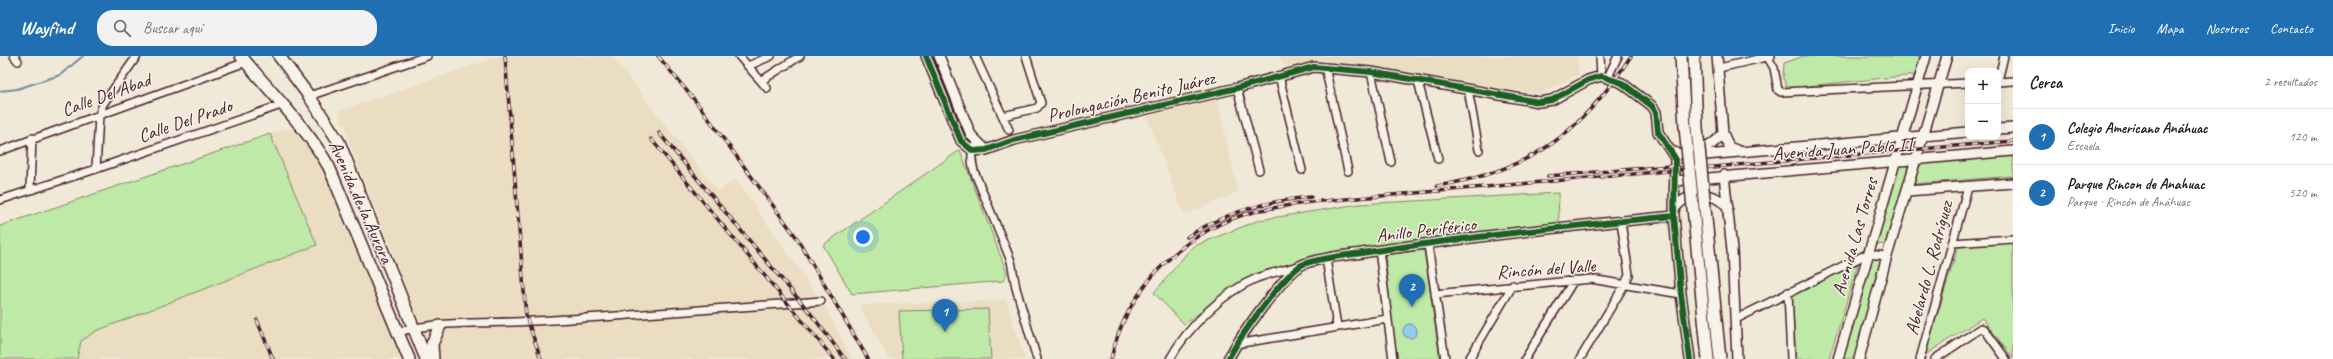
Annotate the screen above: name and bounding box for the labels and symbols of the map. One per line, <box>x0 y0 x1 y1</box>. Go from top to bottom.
street label: Prolongación Benito Juárez <box>1045 66 1219 128</box>
street label: Calle Del Abad <box>58 67 157 122</box>
street label: Calle Del Prado <box>135 93 237 148</box>
street label: Avenida Juan Pablo II <box>1772 132 1919 166</box>
street label: Avenida de la Aurora <box>323 137 399 268</box>
street label: Avenida Las Torres <box>1827 173 1884 299</box>
street label: Abelardo L. Rodríguez <box>1900 197 1959 337</box>
street label: Anillo Periférico <box>1375 212 1479 248</box>
your location <box>853 227 873 247</box>
street label: Rincón del Valle <box>1496 253 1598 284</box>
pin: 2 <box>1399 274 1425 307</box>
pin: 1 <box>932 299 958 332</box>

